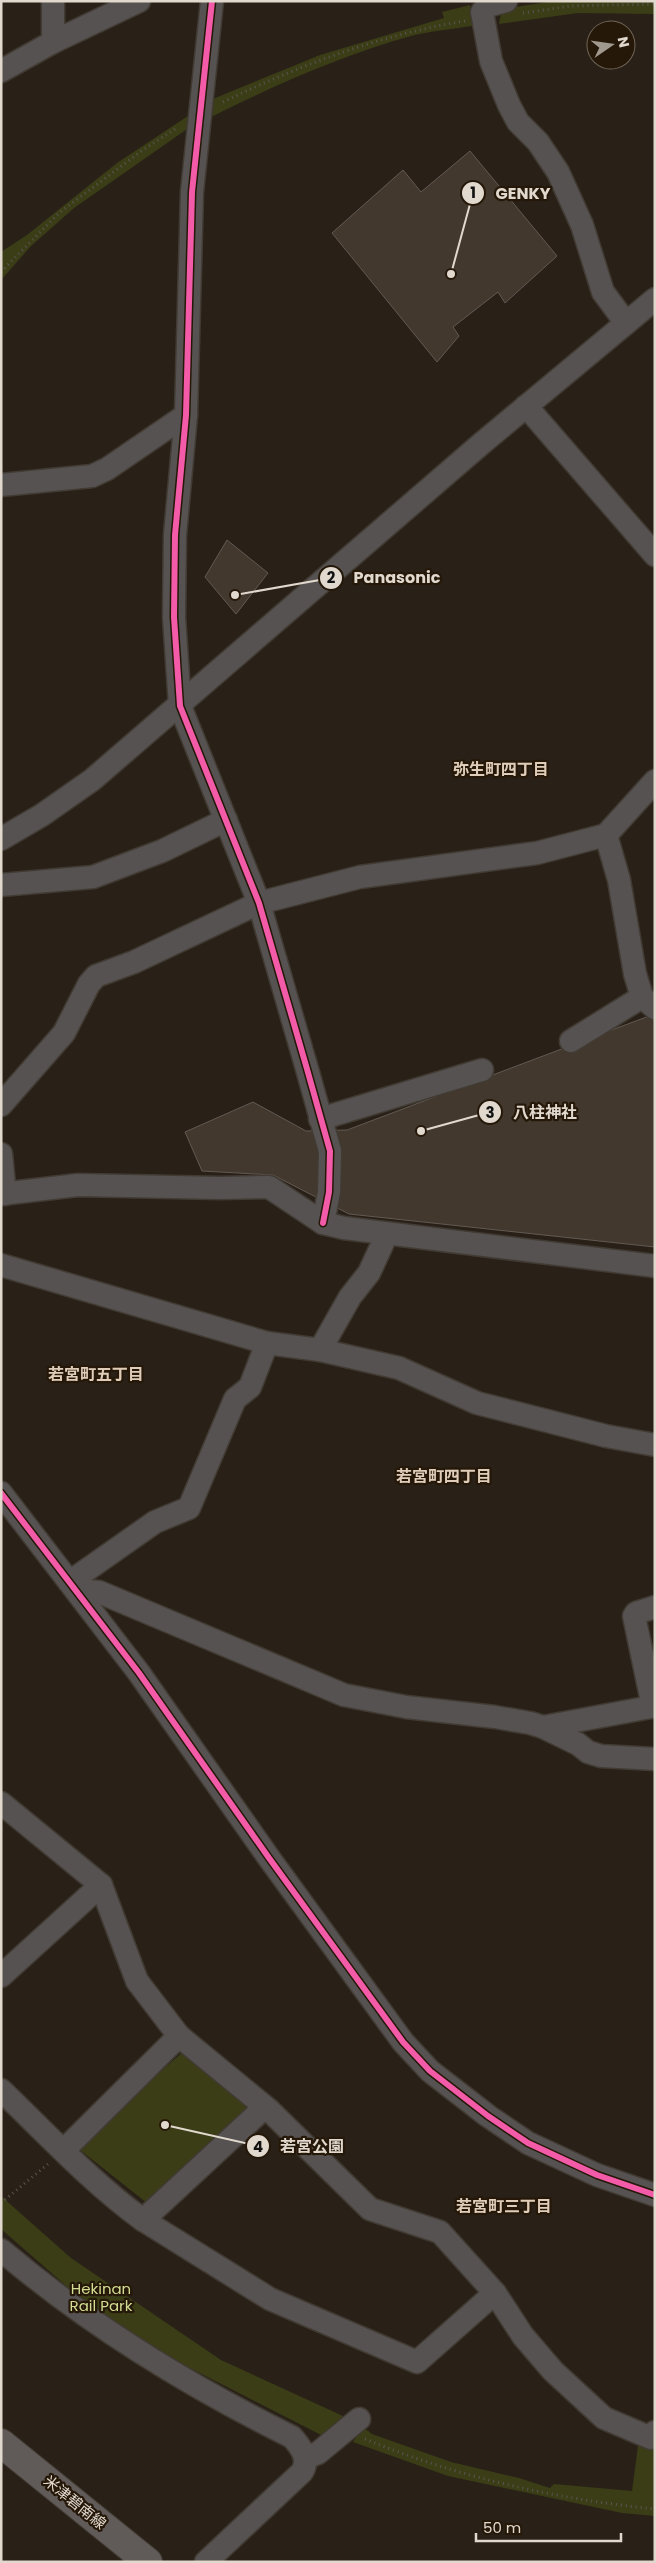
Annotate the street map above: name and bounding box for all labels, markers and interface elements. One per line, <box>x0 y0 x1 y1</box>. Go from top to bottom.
north arrow <box>586 20 636 70</box>
text: N <box>613 35 635 49</box>
callout: GENKY <box>461 178 561 209</box>
text: 1 <box>470 182 476 203</box>
text: GENKY <box>496 182 551 205</box>
callout: Panasonic <box>318 562 450 593</box>
text: Panasonic <box>354 566 441 589</box>
text: 2 <box>327 567 336 588</box>
district label: 弥生町四丁目 <box>453 758 549 781</box>
callout: 八柱神社 <box>478 1097 587 1128</box>
text: 八柱神社 <box>513 1101 577 1124</box>
text: 3 <box>485 1102 495 1123</box>
district label: 若宮町五丁目 <box>48 1363 144 1386</box>
district label: 若宮町四丁目 <box>396 1465 492 1488</box>
callout: 若宮公園 <box>245 2131 354 2162</box>
text: 若宮公園 <box>280 2135 344 2158</box>
text: 4 <box>253 2136 263 2157</box>
district label: 若宮町三丁目 <box>456 2195 552 2218</box>
park label: Hekinan Rail Park <box>70 2278 133 2316</box>
street label: 米津碧南線 <box>39 2470 111 2534</box>
scale bar <box>476 2510 621 2542</box>
text: 50 m <box>483 2517 521 2538</box>

